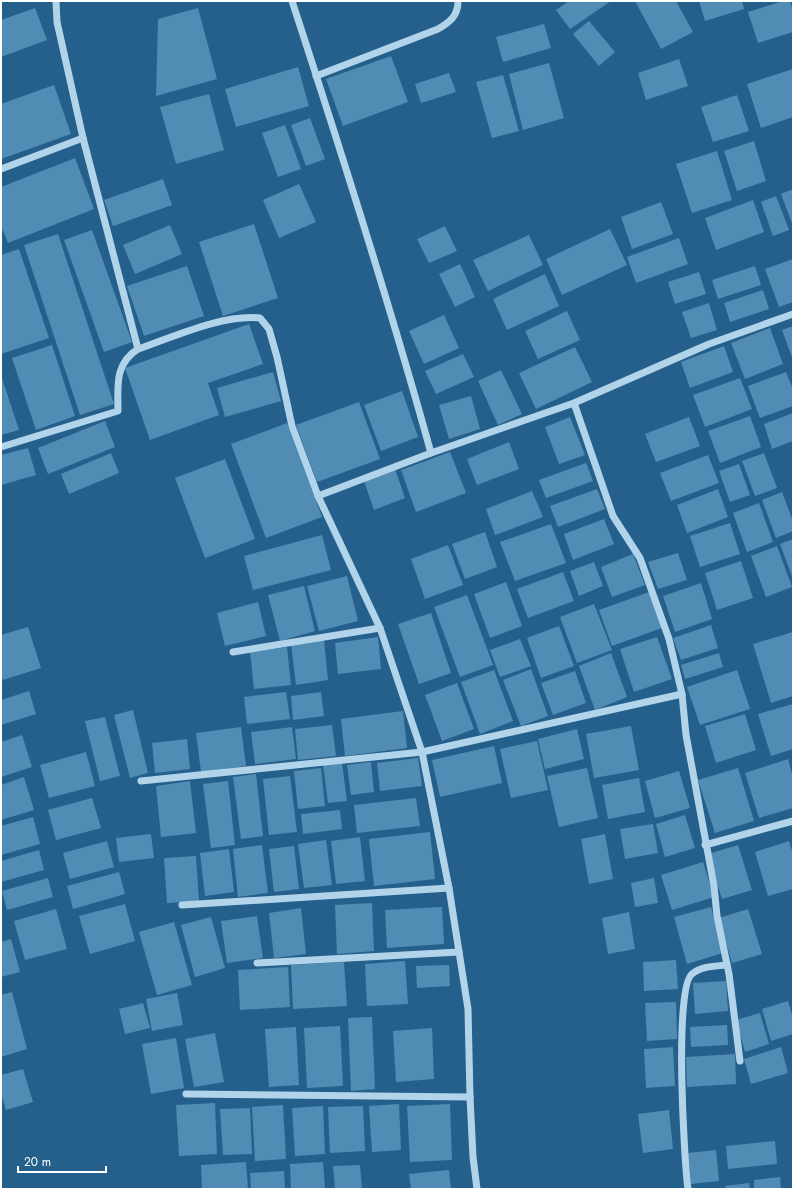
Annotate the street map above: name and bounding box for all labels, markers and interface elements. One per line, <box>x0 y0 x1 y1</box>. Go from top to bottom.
scale bar <box>18 1148 106 1174</box>
text: 20 m <box>24 1153 51 1171</box>

